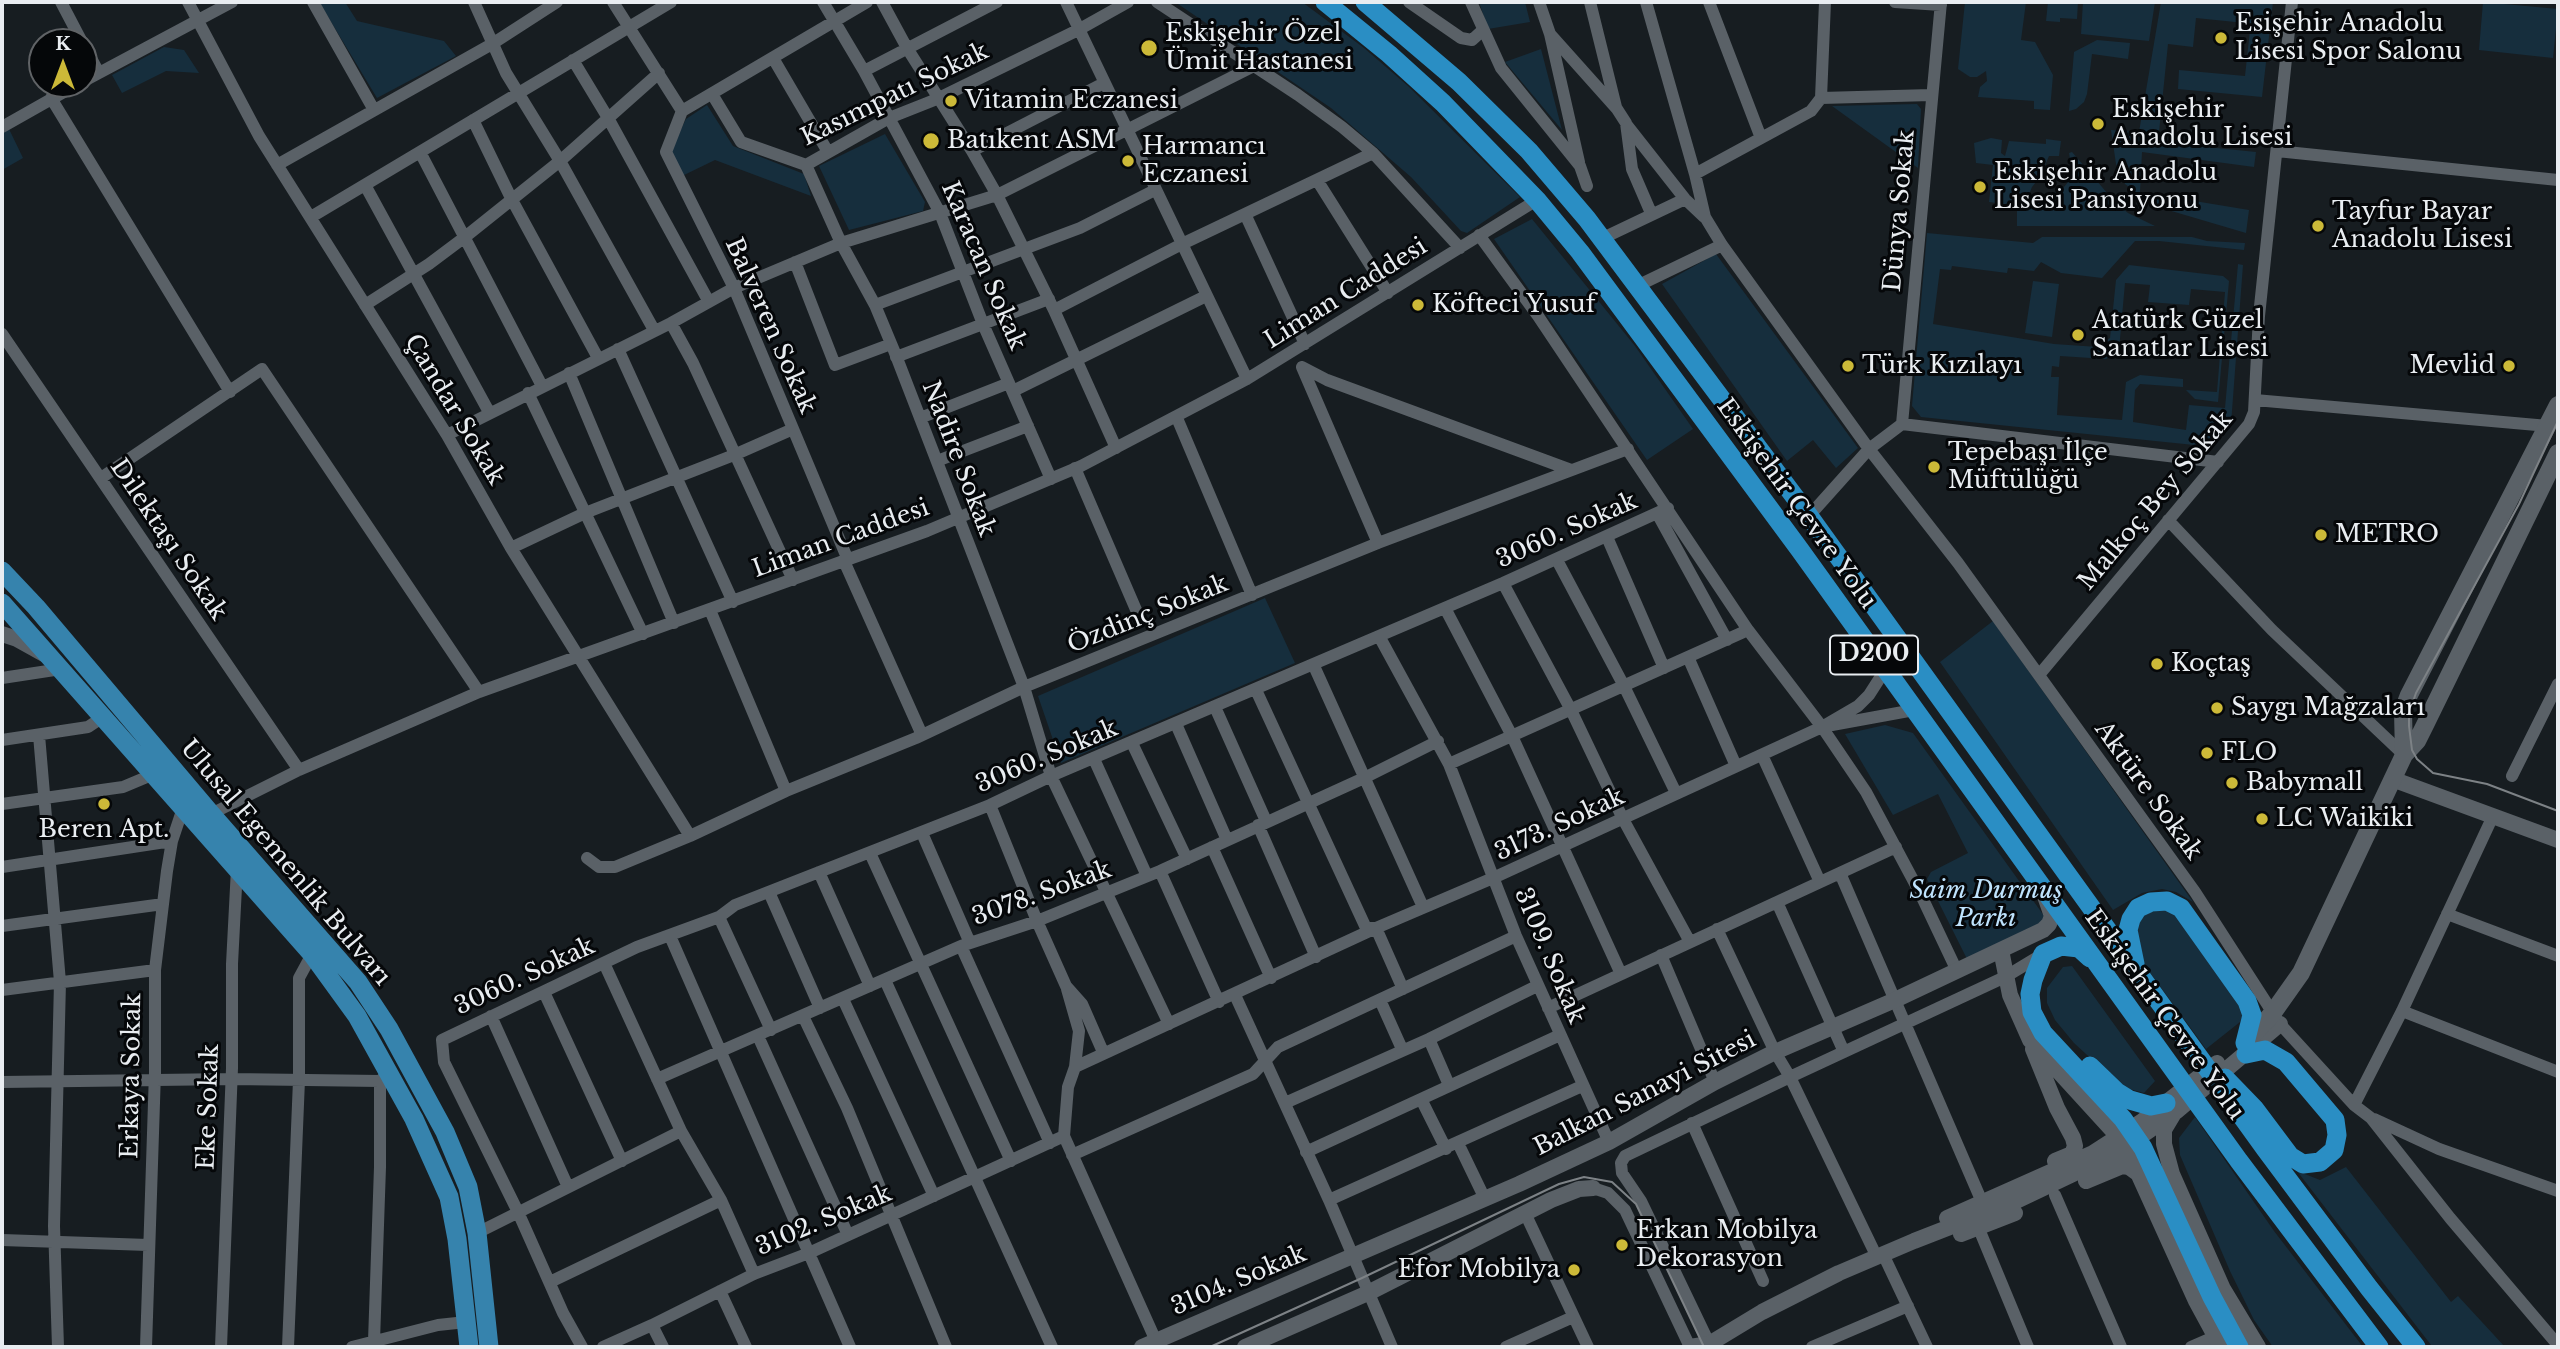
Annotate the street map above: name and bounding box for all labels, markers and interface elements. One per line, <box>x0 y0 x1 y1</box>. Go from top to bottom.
place label: Esişehir Anadolu Lisesi Spor Salonu <box>2235 10 2462 66</box>
place label: Eskişehir Özel Ümit Hastanesi <box>1165 20 1353 76</box>
north arrow <box>28 28 98 98</box>
marker: Esişehir Anadolu Lisesi Spor Salonu <box>2213 30 2229 46</box>
text: K <box>55 32 71 55</box>
street label: Kasımpatı Sokak <box>797 37 993 153</box>
marker: Eskişehir Özel Ümit Hastanesi <box>1139 38 1159 58</box>
place label: Vitamin Eczanesi <box>965 87 1178 115</box>
marker: Vitamin Eczanesi <box>943 93 959 109</box>
place label: Eskişehir Anadolu Lisesi <box>2112 96 2292 152</box>
marker: Eskişehir Anadolu Lisesi <box>2090 116 2106 132</box>
place label: Batıkent ASM <box>947 127 1116 155</box>
street label: Dünya Sokak <box>1879 129 1921 293</box>
marker: Batıkent ASM <box>921 131 941 151</box>
place label: Harmancı Eczanesi <box>1142 133 1266 189</box>
marker: Harmancı Eczanesi <box>1120 153 1136 169</box>
place label: Eskişehir Anadolu Lisesi Pansiyonu <box>1994 159 2217 215</box>
street label: Karacan Sokak <box>935 177 1031 355</box>
marker: Eskişehir Anadolu Lisesi Pansiyonu <box>1972 179 1988 195</box>
place label: Tayfur Bayar Anadolu Lisesi <box>2332 198 2512 254</box>
marker: Tayfur Bayar Anadolu Lisesi <box>2310 218 2326 234</box>
street label: Liman Caddesi <box>1260 233 1432 355</box>
street label: Balveren Sokak <box>718 234 822 418</box>
place label: Köfteci Yusuf <box>1432 291 1596 319</box>
marker: Köfteci Yusuf <box>1410 297 1426 313</box>
place label: Atatürk Güzel Sanatlar Lisesi <box>2092 307 2268 363</box>
marker: Atatürk Güzel Sanatlar Lisesi <box>2070 327 2086 343</box>
street label: Çandar Sokak <box>398 329 510 491</box>
place label: Türk Kızılayı <box>1862 352 2022 380</box>
place label: Mevlid <box>2409 352 2495 380</box>
marker: Türk Kızılayı <box>1840 358 1856 374</box>
marker: Mevlid <box>2501 358 2517 374</box>
street label: Nadire Sokak <box>915 377 1001 541</box>
street label: Eskişehir Çevre Yolu <box>1710 393 1882 615</box>
street label: Malkoç Bey Sokak <box>2073 406 2239 596</box>
place label: Tepebaşı İlçe Müftülüğü <box>1948 439 2108 495</box>
street label: Dilektaşı Sokak <box>103 454 233 626</box>
marker: Tepebaşı İlçe Müftülüğü <box>1926 459 1942 475</box>
street label: 3060. Sokak <box>1492 487 1642 575</box>
street label: Liman Caddesi <box>749 494 933 584</box>
place label: METRO <box>2335 521 2439 549</box>
marker: METRO <box>2313 527 2329 543</box>
street label: Özdinç Sokak <box>1064 570 1232 660</box>
road number: D200 <box>1830 636 1918 674</box>
place label: Koçtaş <box>2171 650 2251 678</box>
marker: Koçtaş <box>2149 656 2165 672</box>
place label: Saygı Mağzaları <box>2231 694 2425 722</box>
marker: Saygı Mağzaları <box>2209 700 2225 716</box>
street label: 3060. Sokak <box>972 714 1122 800</box>
street label: Aktüre Sokak <box>2088 716 2208 866</box>
street label: Ulusal Egemenlik Bulvarı <box>174 734 396 992</box>
place label: FLO <box>2221 739 2277 767</box>
marker: FLO <box>2199 745 2215 761</box>
place label: Babymall <box>2246 769 2363 797</box>
marker: Babymall <box>2224 775 2240 791</box>
street label: 3173. Sokak <box>1491 782 1629 868</box>
marker: Beren Apt. <box>96 796 112 812</box>
place label: LC Waikiki <box>2276 805 2413 833</box>
marker: LC Waikiki <box>2254 811 2270 827</box>
place label: Beren Apt. <box>39 816 169 844</box>
street label: 3078. Sokak <box>969 856 1115 932</box>
park label: Saim Durmuş Parkı <box>1909 877 2063 933</box>
street label: 3109. Sokak <box>1507 884 1591 1028</box>
street label: Eskişehir Çevre Yolu <box>2078 904 2250 1126</box>
street label: 3060. Sokak <box>450 932 600 1022</box>
street label: Erkaya Sokak <box>116 993 148 1159</box>
street label: Balkan Sanayi Sitesi <box>1529 1026 1761 1162</box>
street label: Eke Sokak <box>192 1044 226 1170</box>
street label: 3102. Sokak <box>752 1179 896 1263</box>
place label: Erkan Mobilya Dekorasyon <box>1636 1217 1818 1273</box>
marker: Erkan Mobilya Dekorasyon <box>1614 1237 1630 1253</box>
street label: 3104. Sokak <box>1167 1240 1311 1322</box>
place label: Efor Mobilya <box>1398 1256 1560 1284</box>
marker: Efor Mobilya <box>1566 1262 1582 1278</box>

